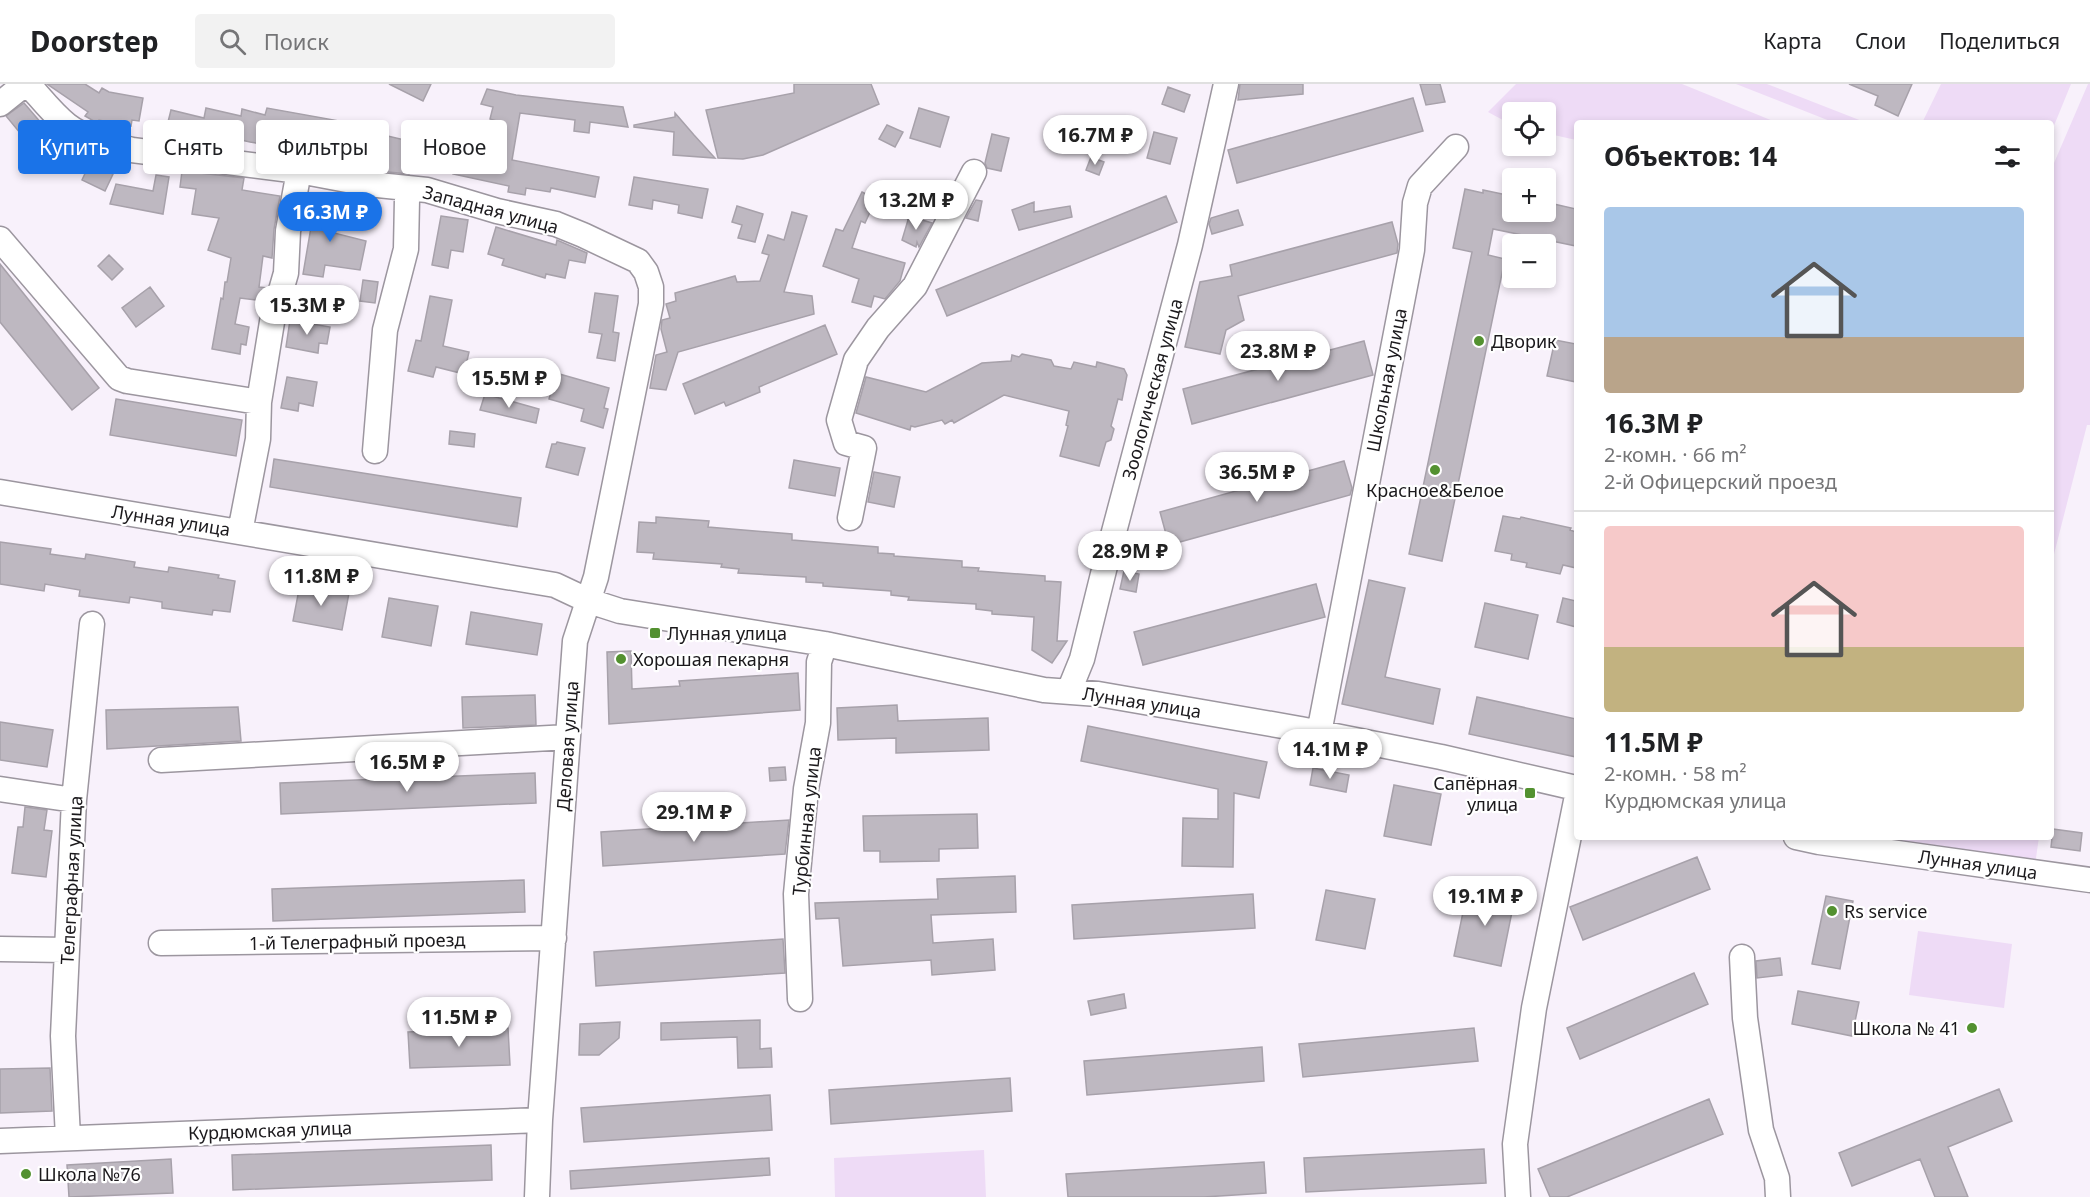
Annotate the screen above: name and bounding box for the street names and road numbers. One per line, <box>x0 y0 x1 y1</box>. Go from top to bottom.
street label: Западная улица <box>421 179 561 239</box>
street label: Зоологическая улица <box>1116 296 1188 482</box>
street label: Школьная улица <box>1360 306 1412 454</box>
street label: Лунная улица <box>110 499 232 541</box>
street label: Деловая улица <box>550 680 584 812</box>
street label: Лунная улица <box>1081 681 1203 723</box>
street label: Турбинная улица <box>786 745 826 897</box>
street label: Телеграфная улица <box>55 795 87 965</box>
street label: Лунная улица <box>1917 844 2039 884</box>
street label: 1-й Телеграфный проезд <box>249 927 466 955</box>
street label: Курдюмская улица <box>187 1115 353 1145</box>

